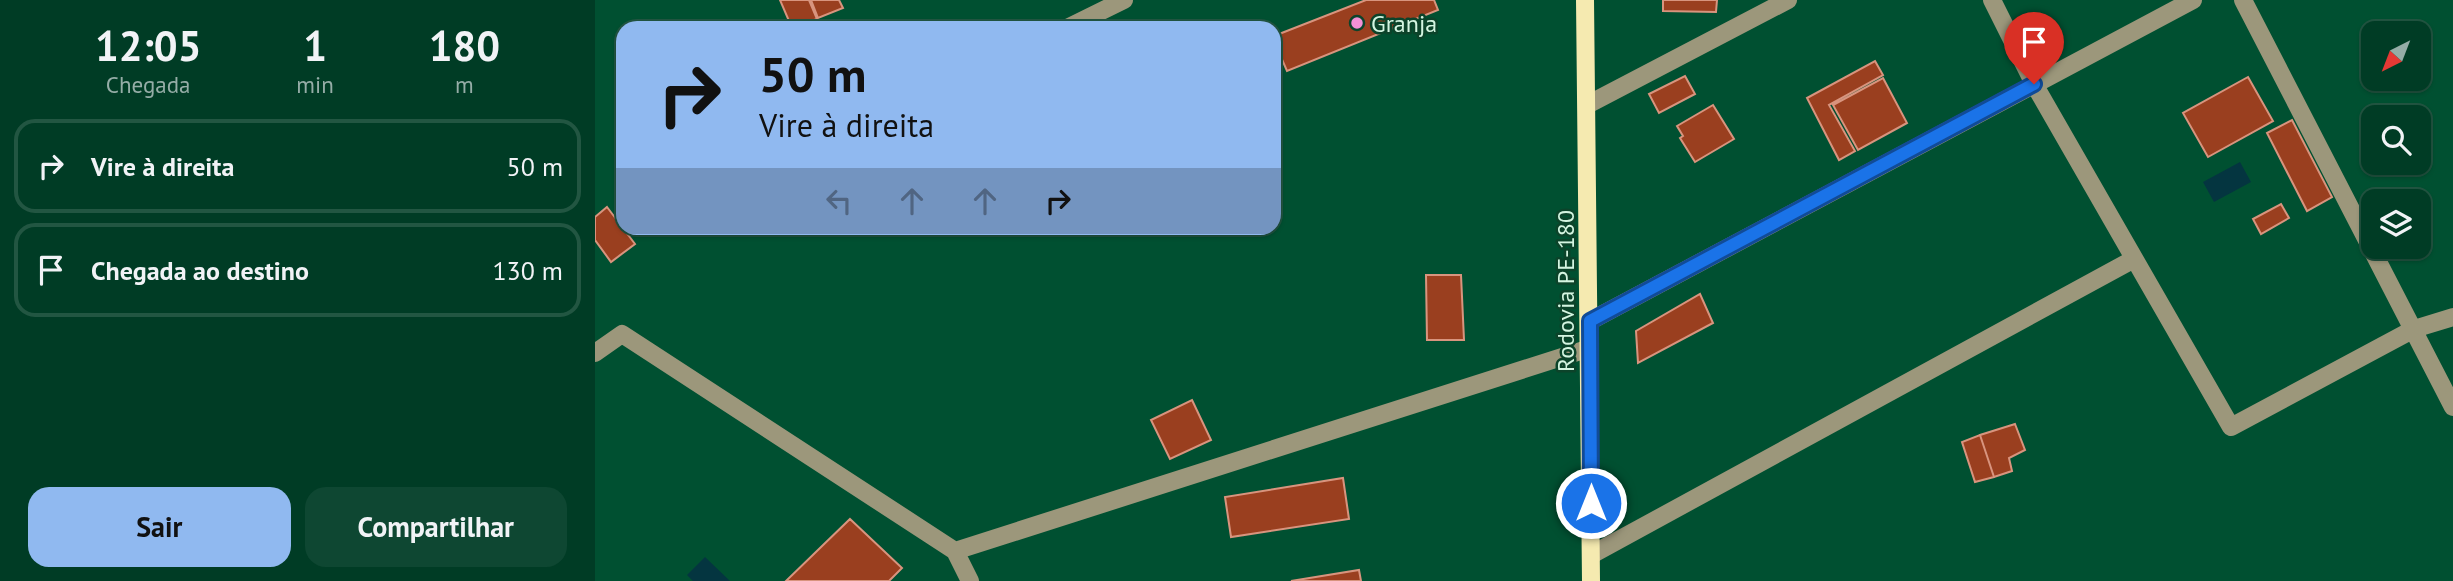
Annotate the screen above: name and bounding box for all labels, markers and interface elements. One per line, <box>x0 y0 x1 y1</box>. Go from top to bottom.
place label: Granja <box>1371 8 1437 39</box>
pin <box>2004 12.0 2064 84</box>
marker: Granja <box>1349 15 1365 31</box>
text: 12:05 <box>95 18 201 73</box>
text: 1 <box>303 18 327 73</box>
text: 180 <box>429 18 500 73</box>
north arrow <box>2361 21 2431 91</box>
map controls <box>2361 21 2431 259</box>
icon: arrive <box>2015 23 2053 61</box>
text: 50 m <box>759 42 866 106</box>
icon: right <box>644 49 735 140</box>
text: Chegada <box>106 70 191 99</box>
text: min <box>296 70 334 99</box>
text: m <box>455 70 474 99</box>
text: Vire à direita <box>759 104 934 146</box>
button: search <box>2361 105 2431 175</box>
icon: right <box>32 147 70 185</box>
text: Vire à direita <box>91 150 234 183</box>
text: 50 m <box>507 150 563 183</box>
icon: left <box>820 182 858 220</box>
icon: ahead <box>893 182 931 220</box>
icon: ahead <box>966 182 1004 220</box>
icon: right <box>1039 182 1077 220</box>
button: layers <box>2361 189 2431 259</box>
street label: Rodovia PE-180 <box>1550 210 1581 372</box>
icon: arrive <box>32 251 70 289</box>
text: Chegada ao destino <box>91 254 309 287</box>
text: 130 m <box>492 254 563 287</box>
position arrow <box>1554 466 1628 540</box>
button: Sair <box>28 487 291 567</box>
button: Compartilhar <box>305 487 567 567</box>

